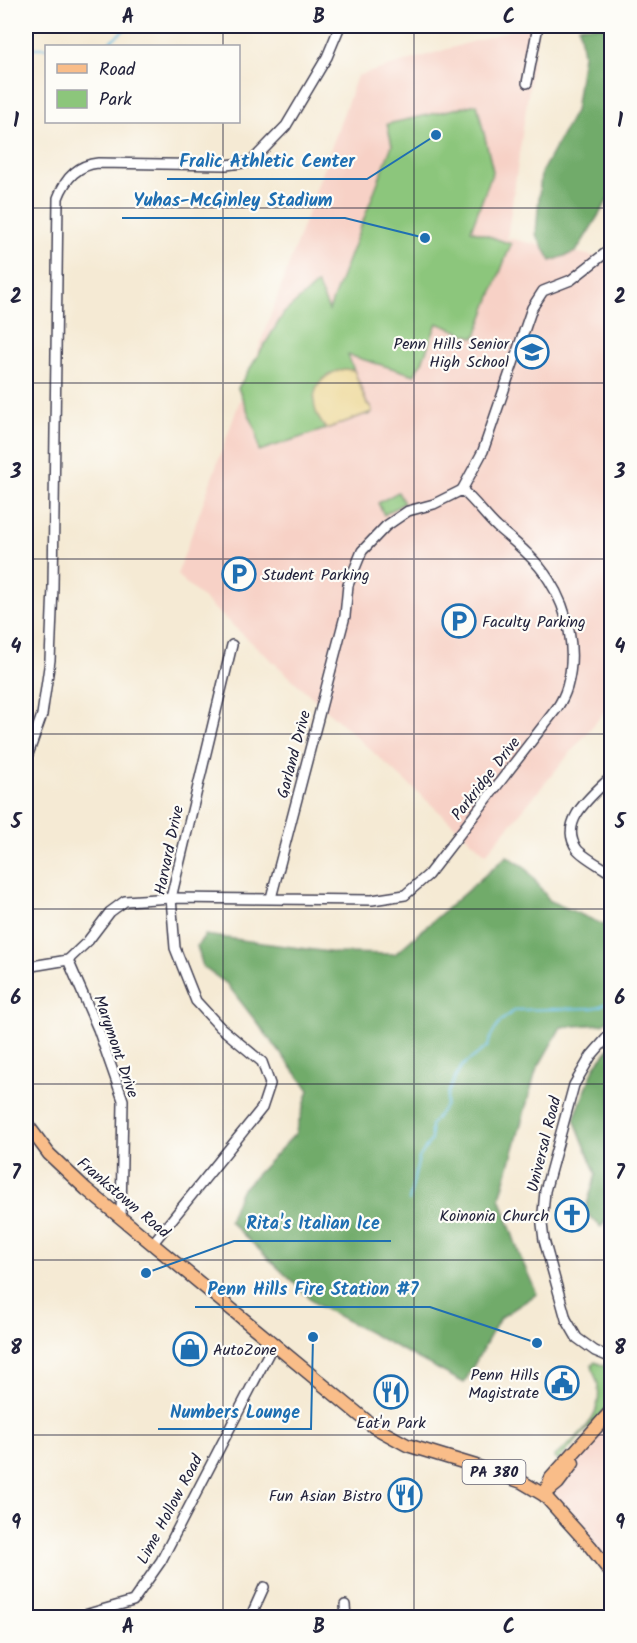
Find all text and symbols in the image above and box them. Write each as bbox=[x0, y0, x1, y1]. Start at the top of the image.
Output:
text: A bbox=[122, 2, 134, 34]
text: B bbox=[313, 2, 325, 34]
text: C bbox=[503, 2, 515, 34]
legend bbox=[45, 45, 240, 123]
text: Road bbox=[99, 56, 136, 85]
text: Park bbox=[99, 86, 132, 115]
text: 1 bbox=[13, 106, 19, 138]
text: 1 bbox=[617, 106, 623, 138]
callout: Fralic Athletic Center bbox=[167, 143, 367, 179]
text: Fralic Athletic Center bbox=[179, 148, 356, 177]
callout: Yuhas-McGinley Stadium bbox=[122, 182, 345, 218]
text: Yuhas-McGinley Stadium bbox=[134, 187, 333, 216]
text: 2 bbox=[10, 282, 22, 314]
text: 2 bbox=[614, 282, 626, 314]
place label: Penn Hills Senior High School bbox=[393, 332, 511, 375]
school or university icon: Penn Hills Senior High School bbox=[514, 334, 550, 370]
text: 3 bbox=[10, 457, 22, 489]
text: 3 bbox=[614, 457, 626, 489]
parking icon: Student Parking bbox=[221, 556, 257, 592]
place label: Student Parking bbox=[262, 563, 370, 588]
parking icon: Faculty Parking bbox=[441, 603, 477, 639]
place label: Faculty Parking bbox=[482, 610, 586, 635]
text: 4 bbox=[11, 632, 22, 664]
text: 4 bbox=[615, 632, 626, 664]
street label: Garland Drive bbox=[271, 708, 318, 801]
street label: Parkridge Drive bbox=[445, 732, 527, 826]
street label: Harvard Drive bbox=[148, 803, 191, 897]
text: 5 bbox=[10, 807, 23, 839]
text: 5 bbox=[614, 807, 627, 839]
text: 6 bbox=[11, 983, 22, 1015]
text: 6 bbox=[615, 983, 626, 1015]
street label: Marymont Drive bbox=[86, 992, 145, 1101]
street label: Universal Road bbox=[520, 1093, 569, 1195]
street label: Frankstown Road bbox=[71, 1152, 176, 1245]
text: 7 bbox=[11, 1158, 21, 1190]
text: 7 bbox=[615, 1158, 625, 1190]
church icon: Koinonia Church bbox=[554, 1197, 590, 1233]
place label: Koinonia Church bbox=[440, 1204, 549, 1229]
callout: Rita's Italian Ice bbox=[234, 1205, 391, 1241]
text: Rita's Italian Ice bbox=[246, 1210, 380, 1239]
callout: Penn Hills Fire Station #7 bbox=[195, 1271, 430, 1307]
text: Penn Hills Fire Station #7 bbox=[207, 1276, 419, 1305]
shop icon: AutoZone bbox=[172, 1331, 208, 1367]
text: 8 bbox=[10, 1333, 22, 1365]
text: 8 bbox=[614, 1333, 626, 1365]
place label: AutoZone bbox=[213, 1338, 277, 1363]
place label: Penn Hills Magistrate bbox=[468, 1363, 539, 1406]
public building icon: Penn Hills Magistrate bbox=[544, 1365, 580, 1401]
restaurant icon: Eat'n Park bbox=[373, 1374, 409, 1410]
callout: Numbers Lounge bbox=[158, 1393, 311, 1429]
text: Numbers Lounge bbox=[170, 1399, 300, 1428]
place label: Eat'n Park bbox=[356, 1411, 426, 1436]
street label: Lime Hollow Road bbox=[131, 1449, 210, 1569]
road number: PA 380 bbox=[462, 1460, 526, 1484]
restaurant icon: Fun Asian Bistro bbox=[387, 1477, 423, 1513]
place label: Fun Asian Bistro bbox=[269, 1484, 382, 1509]
text: 9 bbox=[11, 1508, 21, 1540]
text: 9 bbox=[615, 1508, 625, 1540]
text: A bbox=[122, 1612, 134, 1643]
text: B bbox=[313, 1612, 325, 1643]
text: C bbox=[503, 1612, 515, 1643]

